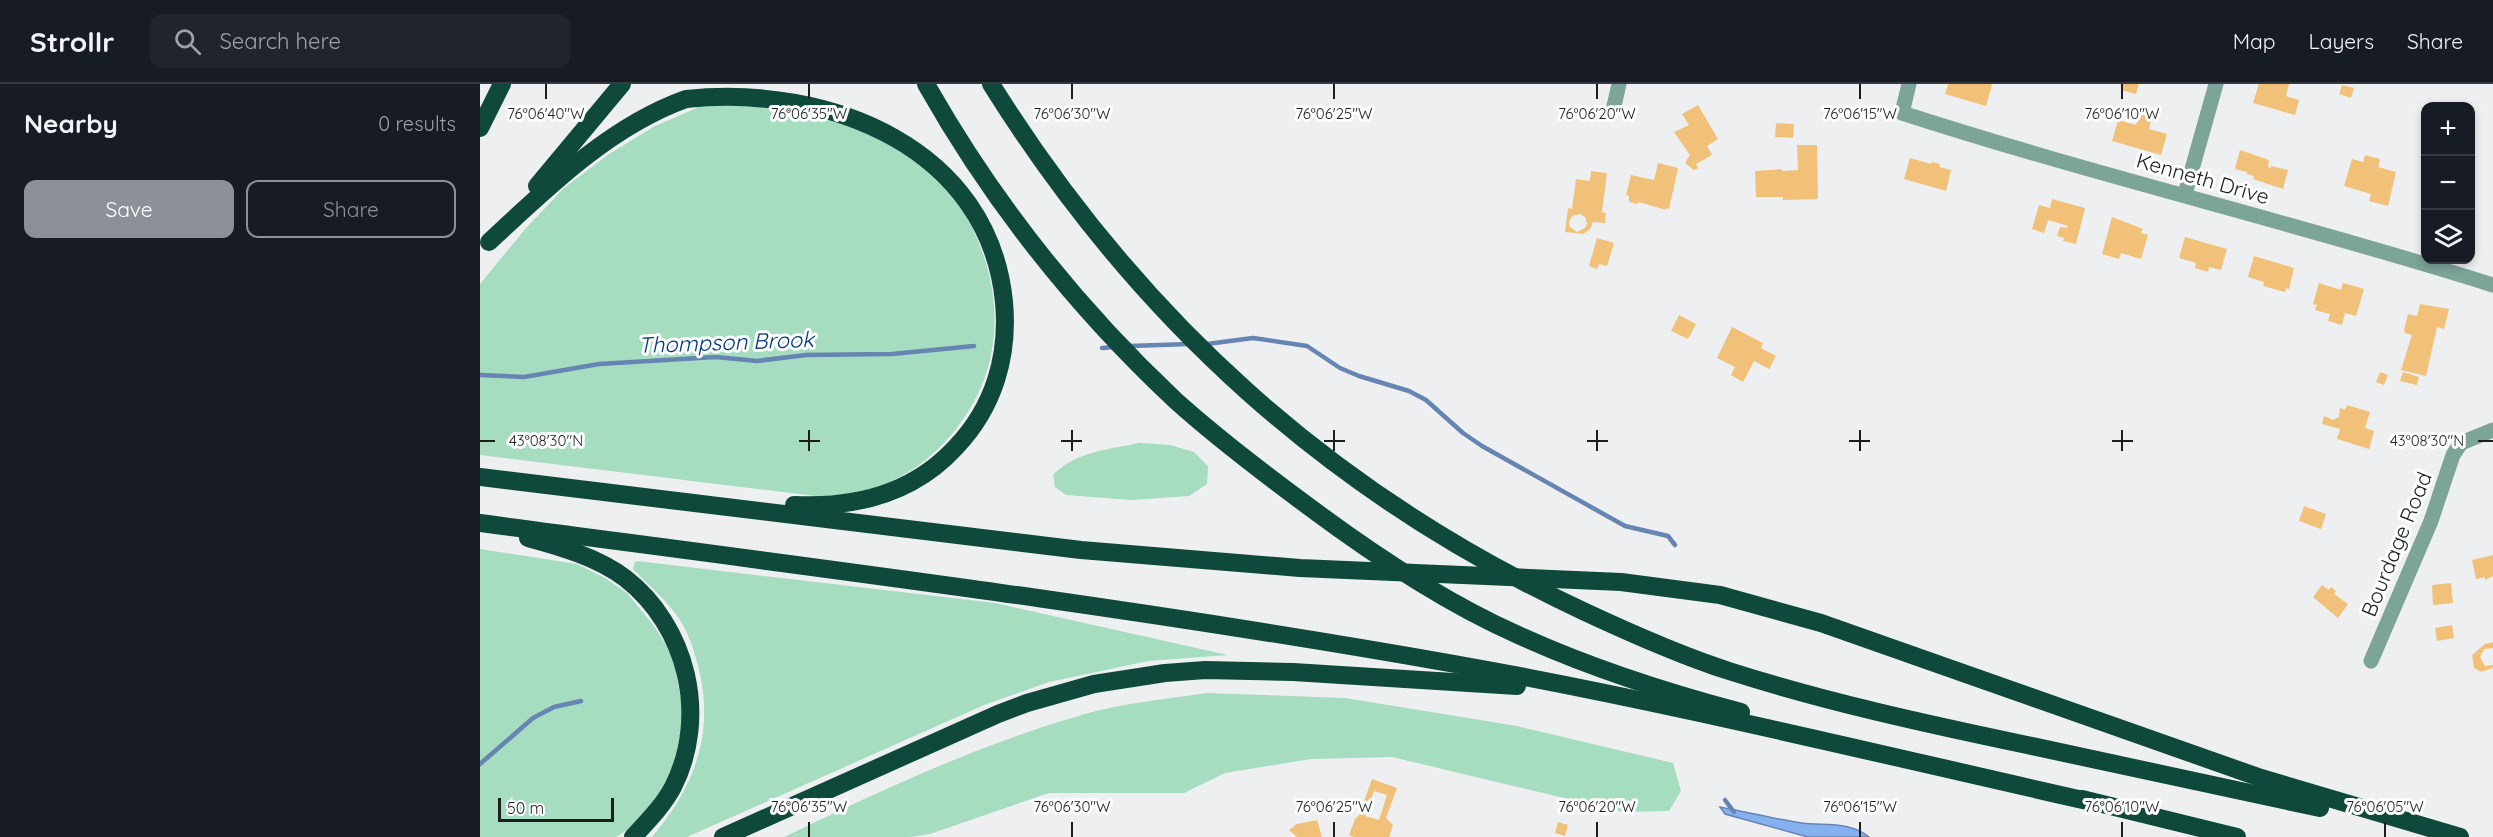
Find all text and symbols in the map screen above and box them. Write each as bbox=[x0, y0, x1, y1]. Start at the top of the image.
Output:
search box bbox=[150, 14, 570, 68]
text: Strollr bbox=[30, 24, 114, 59]
icon: search bbox=[171, 25, 204, 58]
text: Search here bbox=[219, 27, 341, 55]
text: Map bbox=[2233, 28, 2276, 54]
text: Layers bbox=[2309, 28, 2374, 54]
text: Share bbox=[2407, 28, 2463, 54]
map controls bbox=[2421, 102, 2475, 264]
button: + bbox=[2421, 102, 2475, 156]
text: 76°06'40"W bbox=[507, 104, 585, 123]
text: 76°06'35"W bbox=[771, 104, 848, 123]
text: 76°06'30"W bbox=[1033, 104, 1111, 123]
text: 76°06'25"W bbox=[1296, 104, 1373, 123]
text: 76°06'20"W bbox=[1558, 104, 1636, 123]
text: 76°06'15"W bbox=[1823, 104, 1898, 123]
text: 76°06'10"W bbox=[2085, 104, 2160, 123]
text: Nearby bbox=[24, 107, 118, 140]
text: 0 results bbox=[378, 111, 456, 136]
street label: Kenneth Drive bbox=[2134, 147, 2272, 209]
button: − bbox=[2421, 156, 2475, 210]
button: Save bbox=[24, 180, 234, 238]
button: Share bbox=[246, 180, 456, 238]
button: layers bbox=[2421, 210, 2475, 264]
water label: Thompson Brook bbox=[638, 325, 816, 359]
text: 43°08'30"N bbox=[509, 431, 583, 450]
text: 43°08'30"N bbox=[2390, 431, 2464, 450]
street label: Bourdage Road bbox=[2355, 468, 2437, 620]
scale bar bbox=[498, 795, 614, 822]
text: 76°06'35"W bbox=[771, 797, 848, 816]
text: 76°06'30"W bbox=[1033, 797, 1111, 816]
text: 76°06'25"W bbox=[1296, 797, 1373, 816]
text: 76°06'20"W bbox=[1558, 797, 1636, 816]
text: 76°06'15"W bbox=[1823, 797, 1898, 816]
text: 76°06'10"W bbox=[2085, 797, 2160, 816]
text: 76°06'05"W bbox=[2346, 797, 2424, 816]
text: 50 m bbox=[507, 798, 544, 818]

